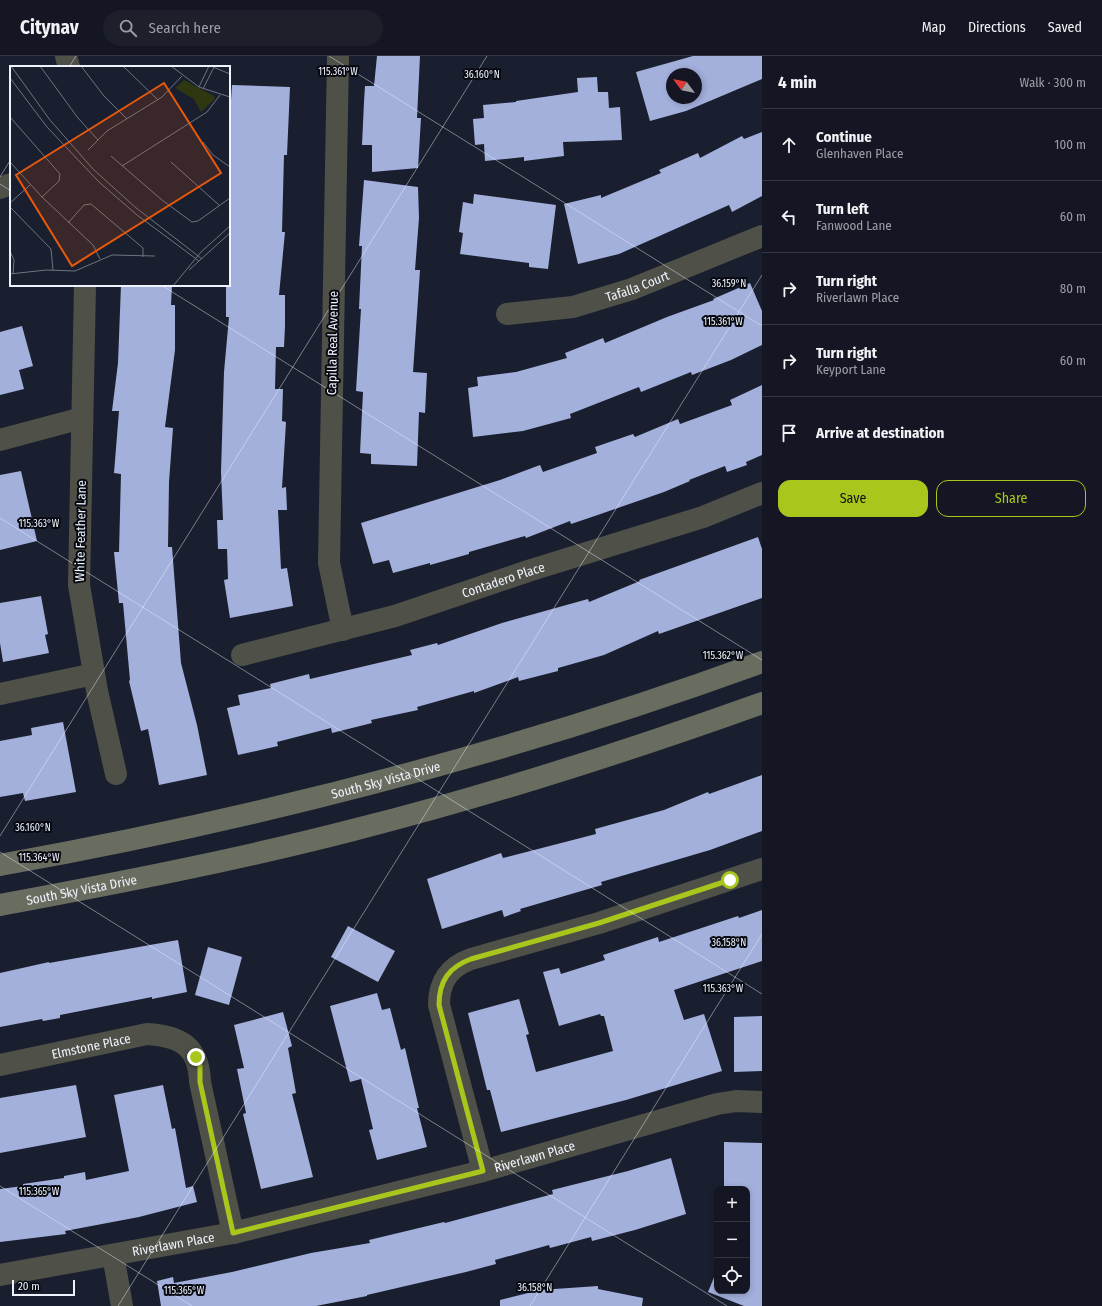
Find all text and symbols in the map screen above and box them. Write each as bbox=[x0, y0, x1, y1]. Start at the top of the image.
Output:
search box bbox=[103, 10, 383, 46]
text: Citynav bbox=[20, 16, 79, 39]
icon: search bbox=[117, 17, 139, 39]
text: Search here bbox=[149, 19, 221, 37]
text: Map bbox=[922, 19, 946, 36]
text: Directions bbox=[968, 19, 1026, 36]
text: Saved bbox=[1048, 19, 1082, 36]
inset map bbox=[10, 66, 230, 286]
text: 115.361°W bbox=[318, 66, 358, 78]
north arrow bbox=[666, 68, 702, 104]
text: 36.160°N bbox=[464, 69, 500, 81]
text: 4 min bbox=[778, 72, 817, 93]
text: Walk · 300 m bbox=[1020, 75, 1086, 90]
text: Continue bbox=[816, 128, 872, 146]
icon: ahead bbox=[778, 134, 800, 156]
text: 100 m bbox=[1054, 137, 1086, 152]
text: Glenhaven Place bbox=[816, 146, 903, 161]
text: Turn left bbox=[816, 200, 869, 218]
icon: left bbox=[778, 206, 800, 228]
text: 60 m bbox=[1060, 209, 1086, 224]
text: Fanwood Lane bbox=[816, 218, 892, 233]
street label: Tafalla Court bbox=[604, 267, 672, 305]
text: Turn right bbox=[816, 272, 877, 290]
text: 36.159°N bbox=[712, 278, 746, 290]
icon: right bbox=[778, 278, 800, 300]
text: 80 m bbox=[1060, 281, 1086, 296]
text: Riverlawn Place bbox=[816, 290, 899, 305]
street label: Capilla Real Avenue bbox=[324, 291, 341, 395]
text: 115.361°W bbox=[703, 316, 743, 328]
text: Turn right bbox=[816, 344, 877, 362]
icon: right bbox=[778, 350, 800, 372]
text: 60 m bbox=[1060, 353, 1086, 368]
text: Keyport Lane bbox=[816, 362, 886, 377]
icon: arrive bbox=[778, 422, 800, 444]
text: Arrive at destination bbox=[816, 424, 944, 442]
street label: White Feather Lane bbox=[72, 480, 89, 582]
button: Save bbox=[778, 480, 928, 517]
button: Share bbox=[936, 480, 1086, 517]
text: 115.363°W bbox=[19, 518, 60, 530]
street label: Contadero Place bbox=[460, 559, 546, 601]
text: 115.362°W bbox=[703, 650, 744, 662]
street label: South Sky Vista Drive bbox=[330, 759, 442, 802]
text: 36.160°N bbox=[15, 822, 51, 834]
text: 115.364°W bbox=[19, 852, 60, 864]
route start bbox=[721, 871, 739, 889]
street label: South Sky Vista Drive bbox=[25, 872, 138, 908]
text: 36.158°N bbox=[712, 937, 746, 949]
text: 115.363°W bbox=[703, 983, 744, 995]
street label: Elmstone Place bbox=[50, 1031, 132, 1062]
route end bbox=[187, 1048, 205, 1066]
street label: Riverlawn Place bbox=[493, 1138, 577, 1175]
text: 115.365°W bbox=[19, 1186, 60, 1198]
map controls bbox=[714, 1186, 750, 1294]
button: + bbox=[714, 1186, 750, 1222]
button: − bbox=[714, 1222, 750, 1258]
street label: Riverlawn Place bbox=[131, 1229, 216, 1259]
button: locate bbox=[714, 1258, 750, 1294]
scale bar bbox=[12, 1278, 75, 1297]
text: 20 m bbox=[18, 1280, 40, 1293]
text: 36.158°N bbox=[518, 1282, 552, 1294]
text: 115.365°W bbox=[164, 1285, 205, 1297]

